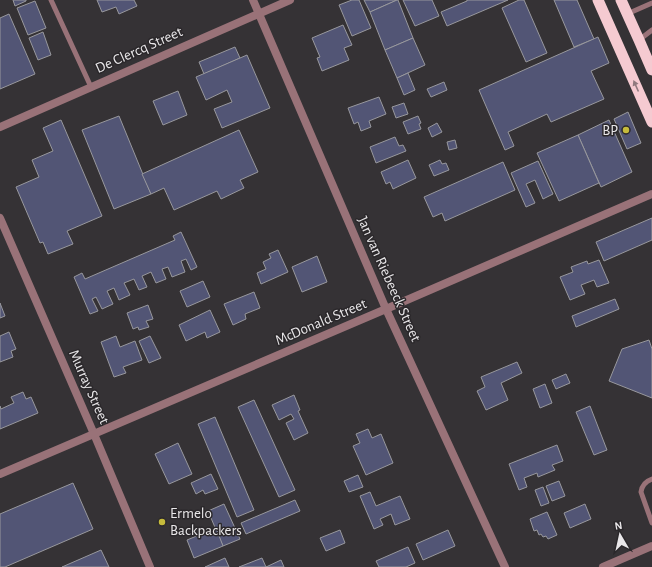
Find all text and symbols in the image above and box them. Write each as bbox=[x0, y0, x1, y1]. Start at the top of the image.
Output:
street label: De Clercq Street bbox=[93, 24, 185, 76]
one-way arrow bbox=[633, 79, 639, 91]
place label: BP bbox=[602, 123, 618, 138]
marker: BP bbox=[621, 125, 631, 135]
street label: Jan van Riebeeck Street bbox=[355, 214, 423, 344]
street label: McDonald Street bbox=[273, 296, 369, 348]
street label: Murray Street bbox=[66, 348, 112, 427]
place label: Ermelo Backpackers bbox=[170, 506, 242, 538]
north arrow bbox=[600, 515, 640, 555]
marker: Ermelo Backpackers bbox=[157, 517, 167, 527]
text: N bbox=[614, 520, 623, 532]

